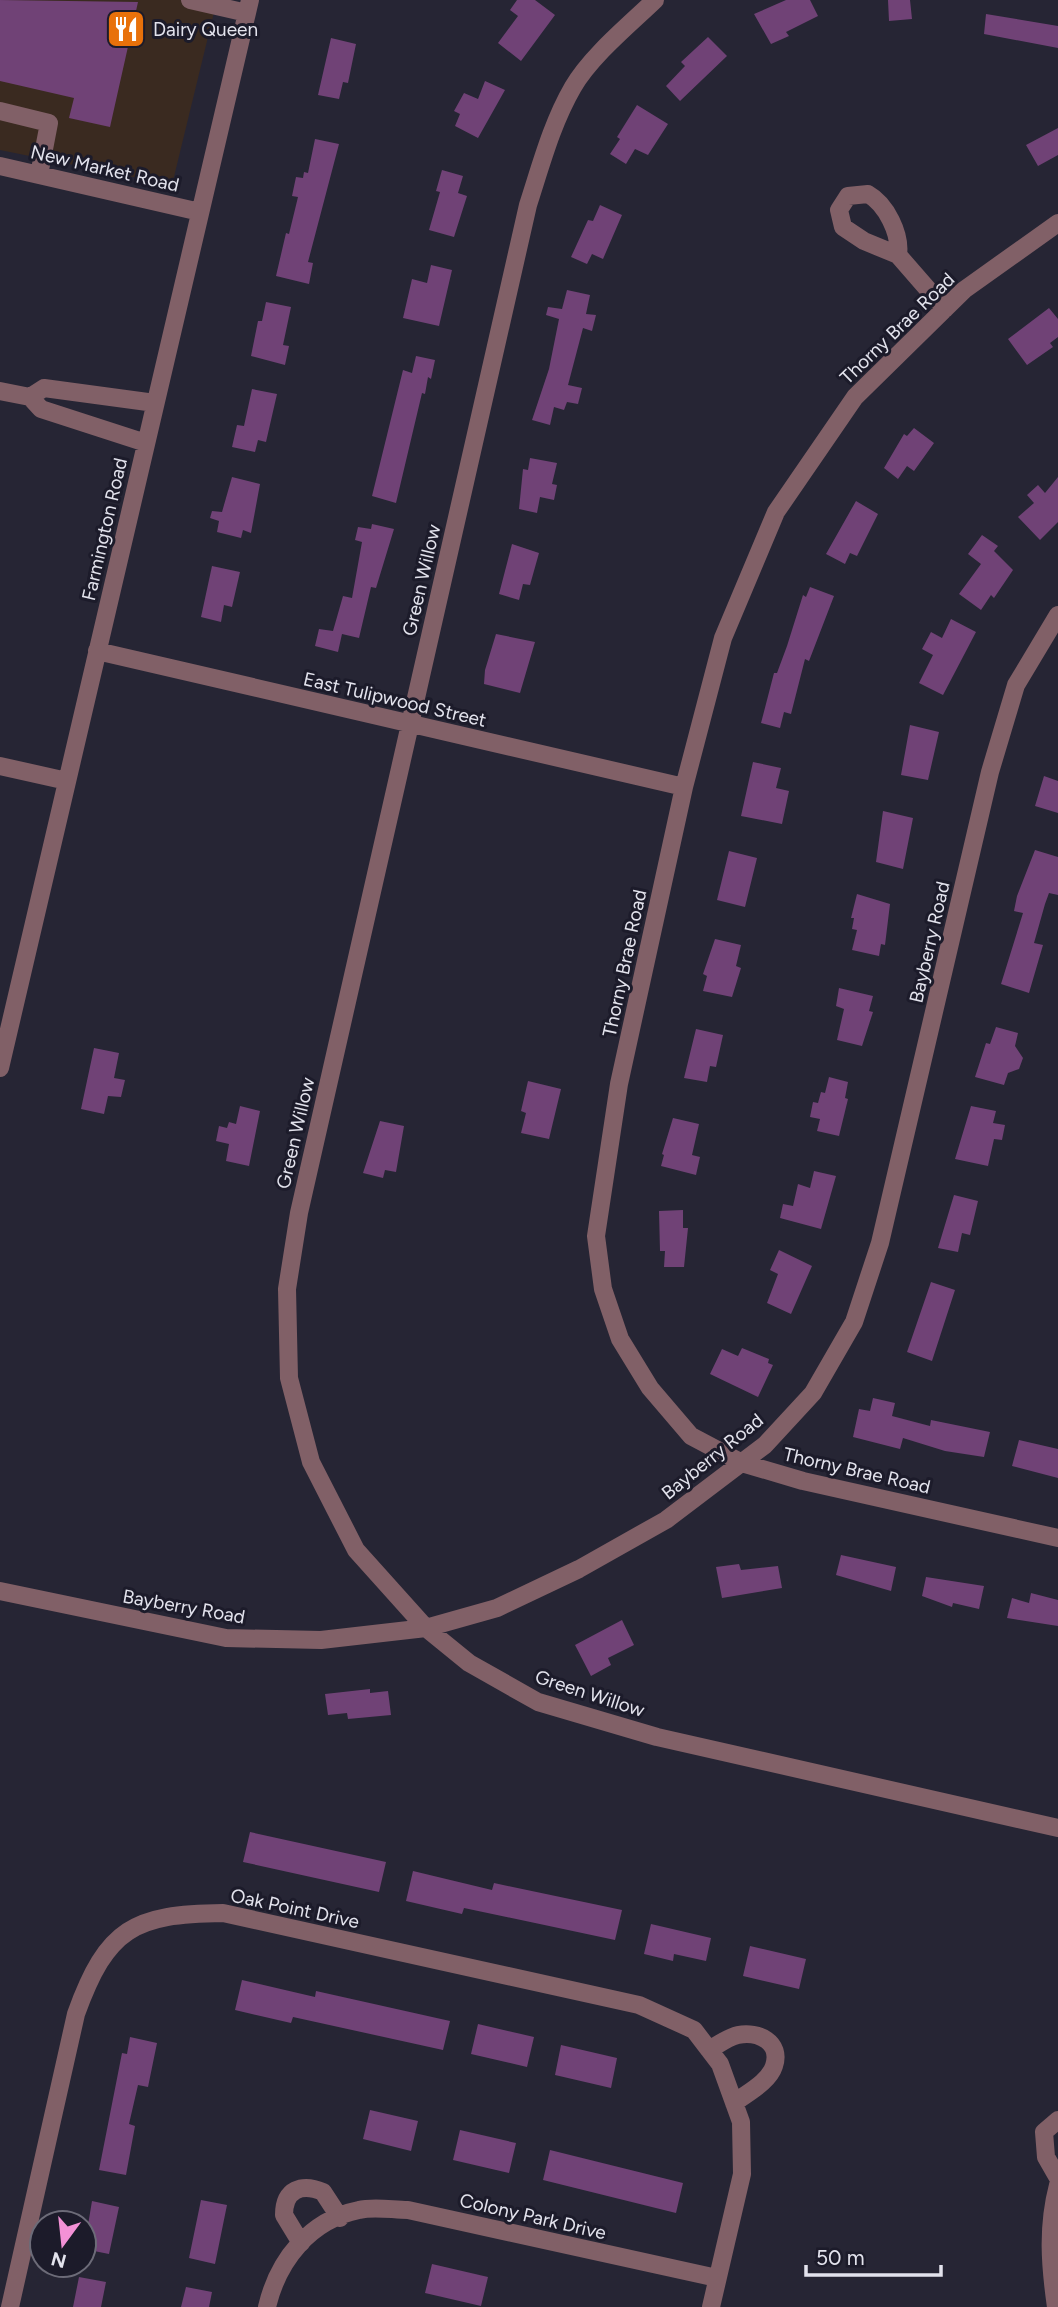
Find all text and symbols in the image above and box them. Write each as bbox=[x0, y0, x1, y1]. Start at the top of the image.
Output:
restaurant icon: Dairy Queen bbox=[105, 8, 147, 50]
place label: Dairy Queen bbox=[153, 18, 258, 41]
street label: New Market Road bbox=[28, 140, 181, 197]
street label: Thorny Brae Road bbox=[835, 268, 959, 389]
street label: Farmington Road bbox=[77, 455, 132, 603]
street label: Green Willow bbox=[398, 522, 445, 638]
street label: East Tulipwood Street bbox=[301, 667, 489, 732]
street label: Bayberry Road bbox=[904, 879, 955, 1005]
street label: Thorny Brae Road bbox=[598, 887, 651, 1039]
street label: Green Willow bbox=[272, 1075, 319, 1191]
street label: Bayberry Road bbox=[657, 1408, 768, 1504]
street label: Thorny Brae Road bbox=[781, 1442, 933, 1499]
street label: Bayberry Road bbox=[121, 1584, 247, 1629]
street label: Green Willow bbox=[532, 1665, 648, 1722]
street label: Oak Point Drive bbox=[228, 1884, 361, 1933]
street label: Colony Park Drive bbox=[457, 2188, 608, 2245]
north arrow bbox=[28, 2209, 98, 2279]
scale bar bbox=[806, 2234, 941, 2278]
text: 50 m bbox=[816, 2245, 865, 2270]
text: N bbox=[49, 2247, 69, 2273]

